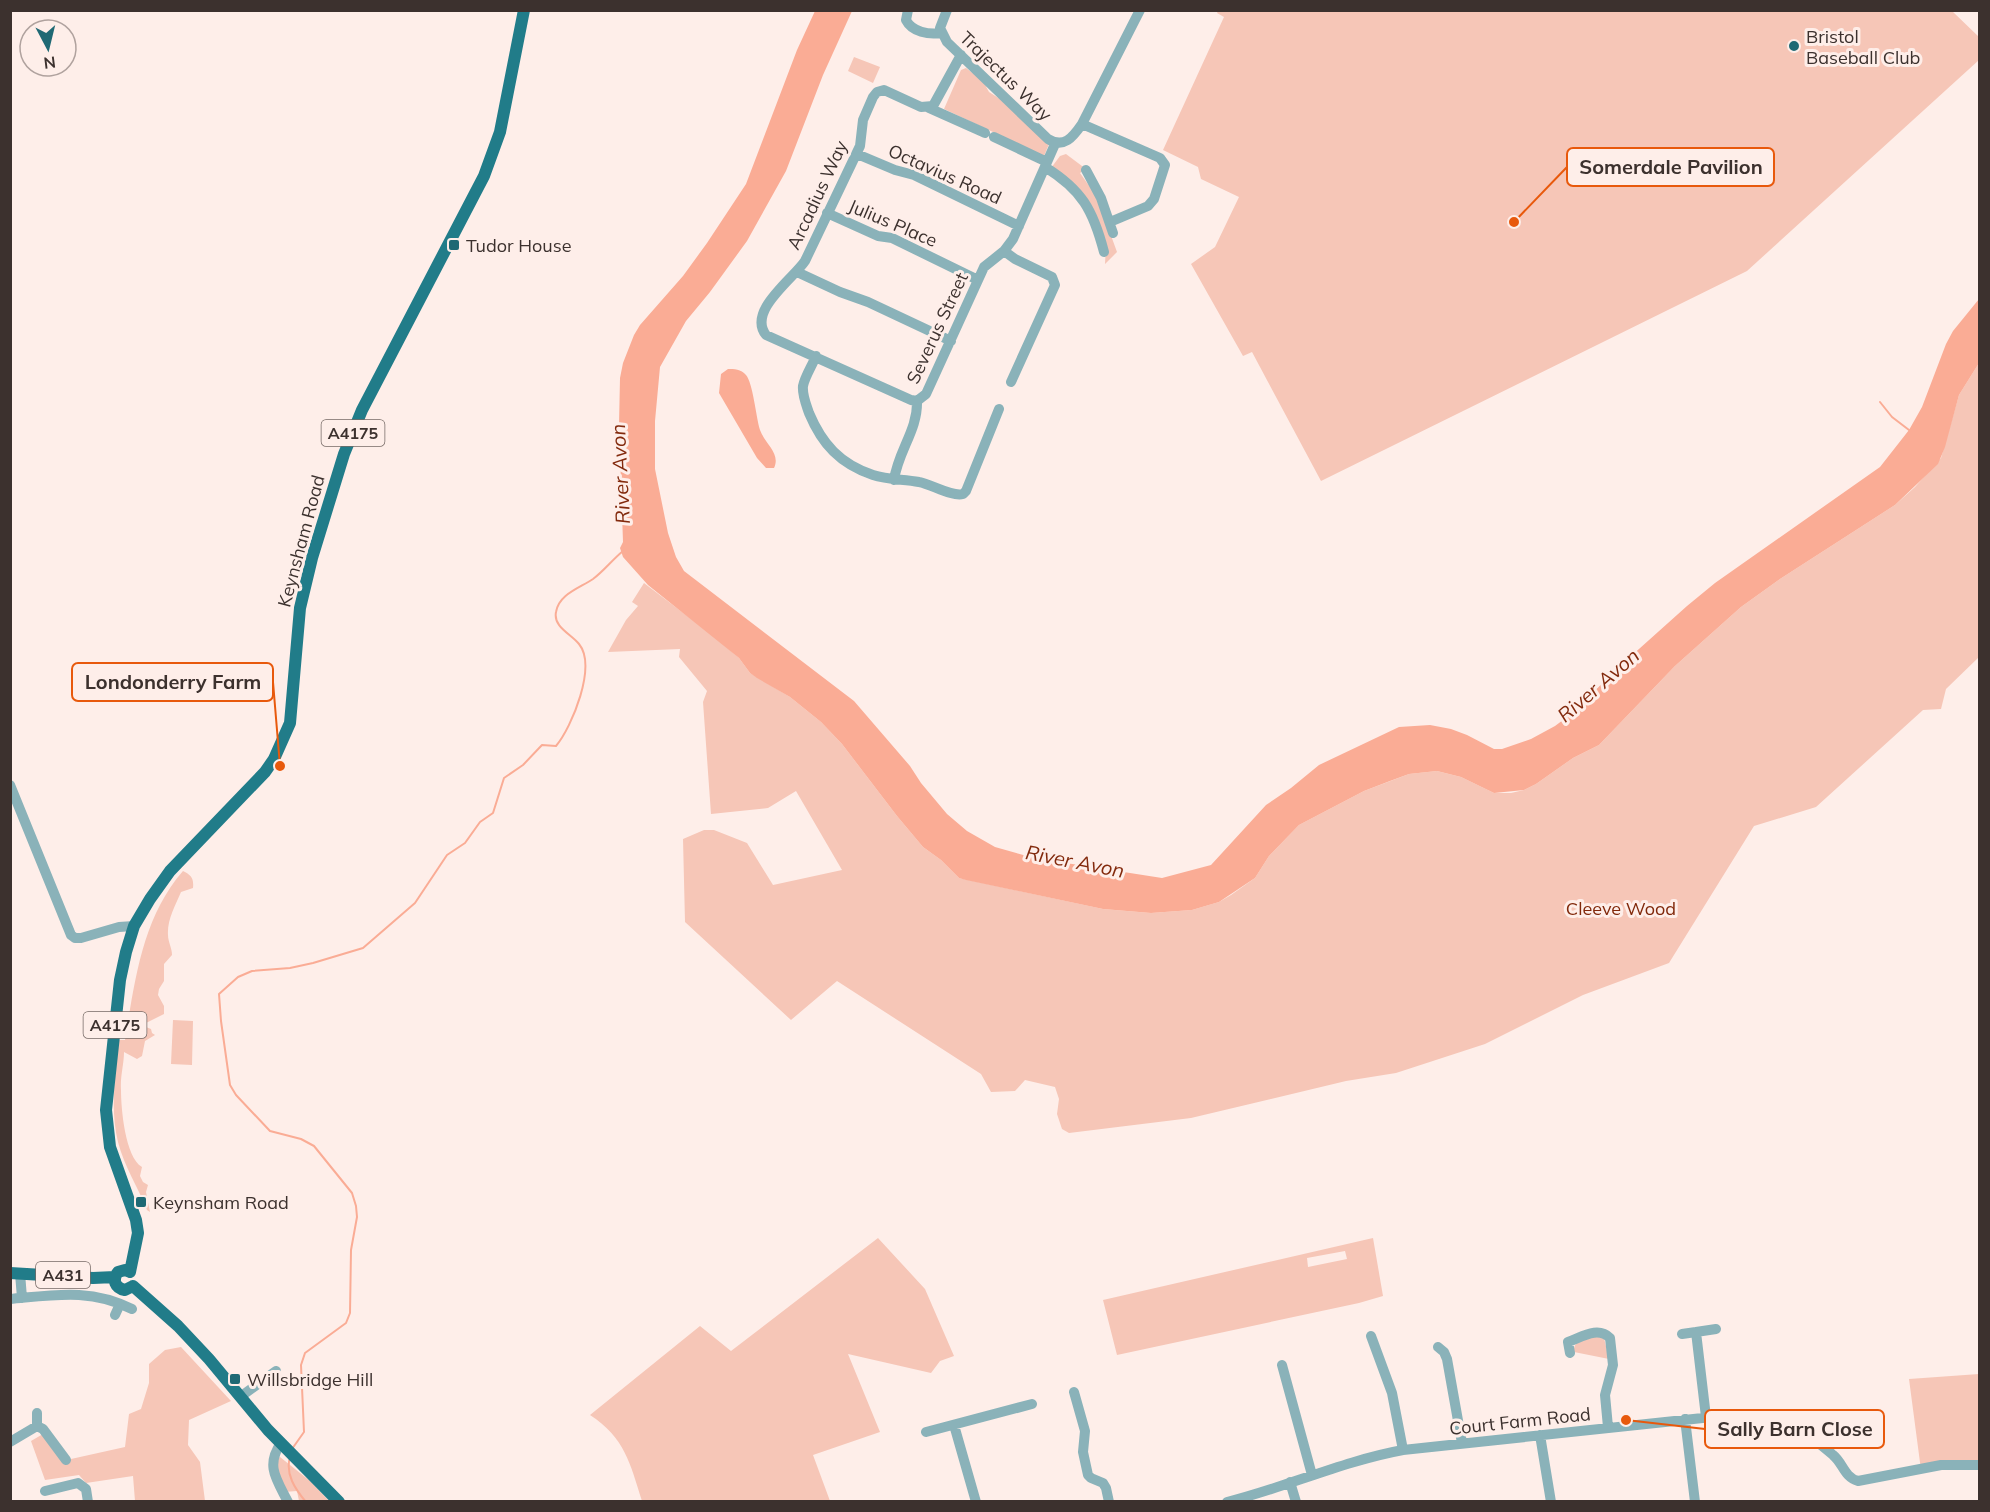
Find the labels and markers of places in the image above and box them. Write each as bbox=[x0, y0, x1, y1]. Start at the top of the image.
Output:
place label: Bristol Baseball Club bbox=[1806, 25, 1920, 69]
marker: Bristol Baseball Club bbox=[1787, 39, 1801, 53]
callout: Somerdale Pavilion bbox=[1567, 148, 1774, 186]
place label: Tudor House bbox=[466, 234, 571, 257]
marker: Tudor House bbox=[447, 238, 461, 252]
callout: Londonderry Farm bbox=[72, 663, 273, 701]
place label: Keynsham Road bbox=[153, 1191, 289, 1214]
marker: Keynsham Road bbox=[134, 1195, 148, 1209]
place label: Willsbridge Hill bbox=[247, 1368, 373, 1391]
marker: Willsbridge Hill bbox=[228, 1372, 242, 1386]
callout: Sally Barn Close bbox=[1705, 1410, 1884, 1448]

